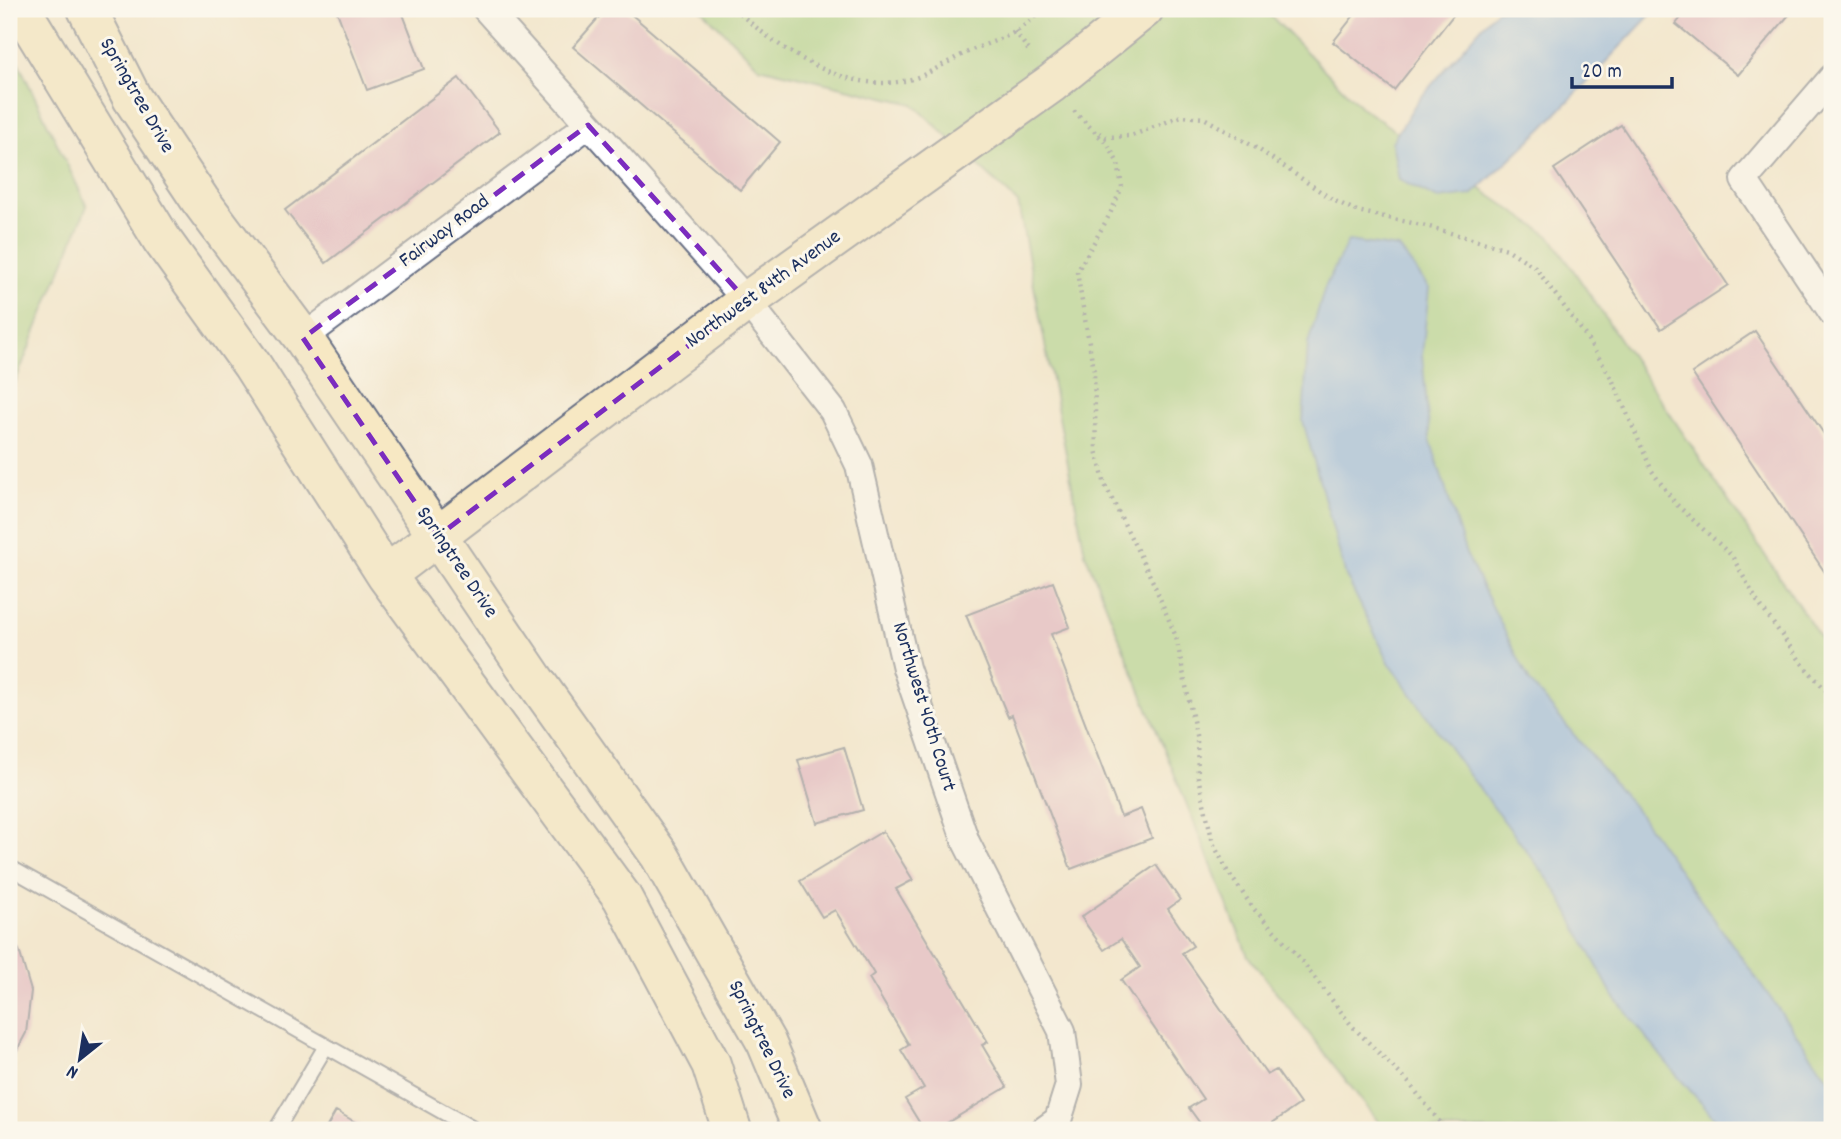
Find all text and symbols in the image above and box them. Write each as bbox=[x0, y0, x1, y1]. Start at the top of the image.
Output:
street label: Springtree Drive bbox=[91, 33, 181, 159]
scale bar bbox=[1572, 46, 1671, 90]
text: 20 m bbox=[1582, 58, 1622, 88]
street label: Fairway Road bbox=[393, 188, 497, 276]
street label: Northwest 84th Avenue bbox=[680, 223, 848, 357]
street label: Springtree Drive bbox=[408, 501, 504, 625]
street label: Northwest 40th Court bbox=[883, 619, 963, 796]
street label: Springtree Drive bbox=[719, 976, 803, 1104]
north arrow bbox=[46, 1024, 116, 1094]
text: N bbox=[62, 1057, 84, 1085]

